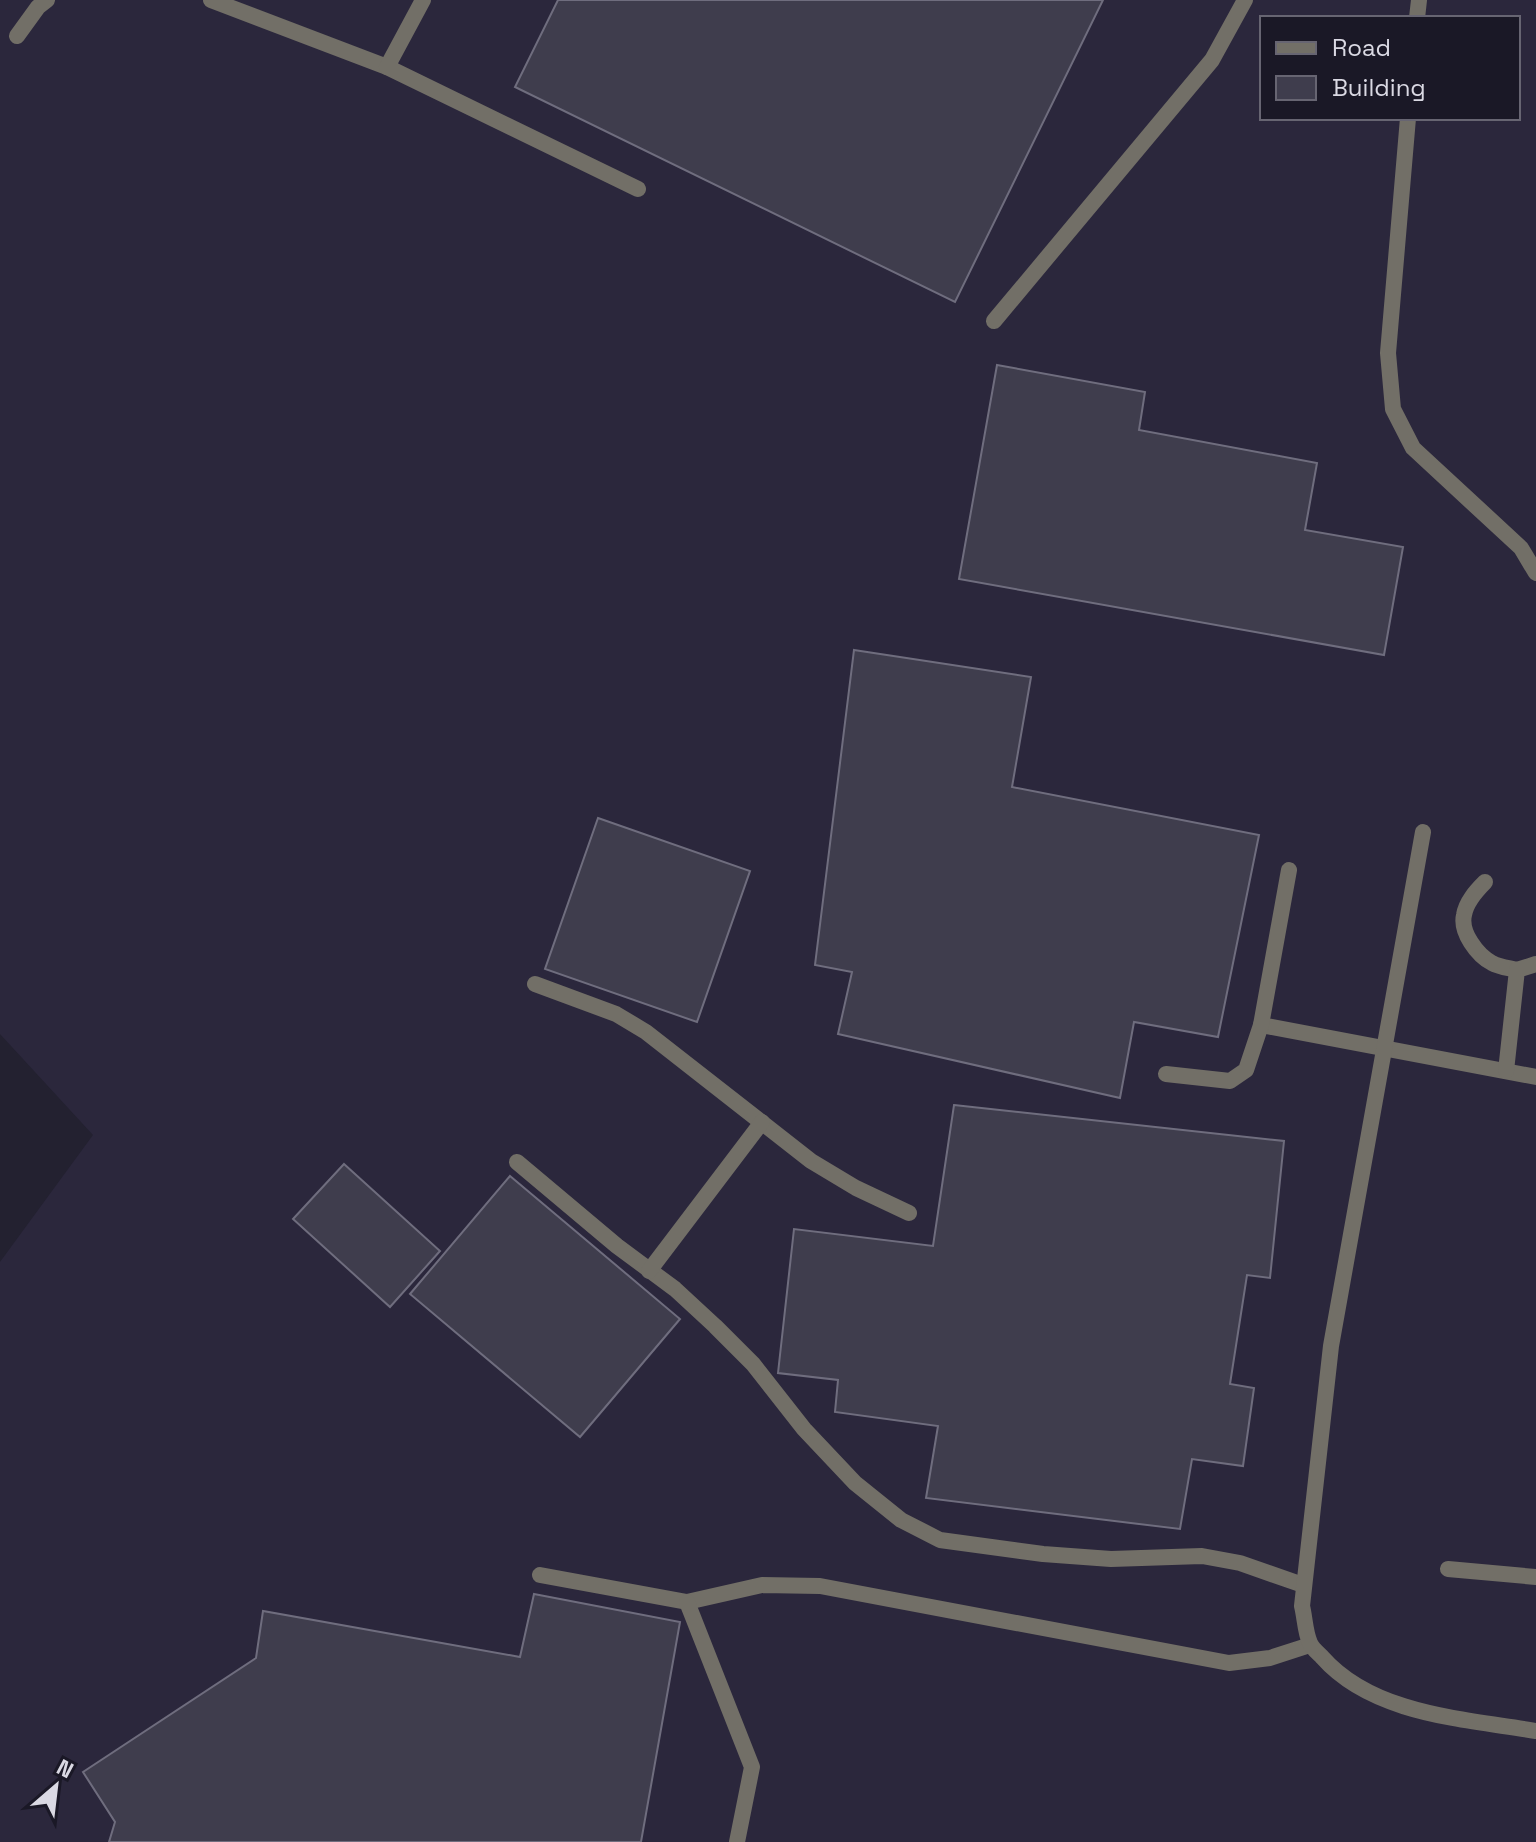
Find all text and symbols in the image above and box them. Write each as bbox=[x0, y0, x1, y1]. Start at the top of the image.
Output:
legend bbox=[1260, 16, 1520, 120]
text: Road bbox=[1332, 32, 1391, 63]
text: Building bbox=[1332, 72, 1426, 103]
north arrow bbox=[16, 1746, 96, 1826]
text: N bbox=[52, 1753, 78, 1784]

